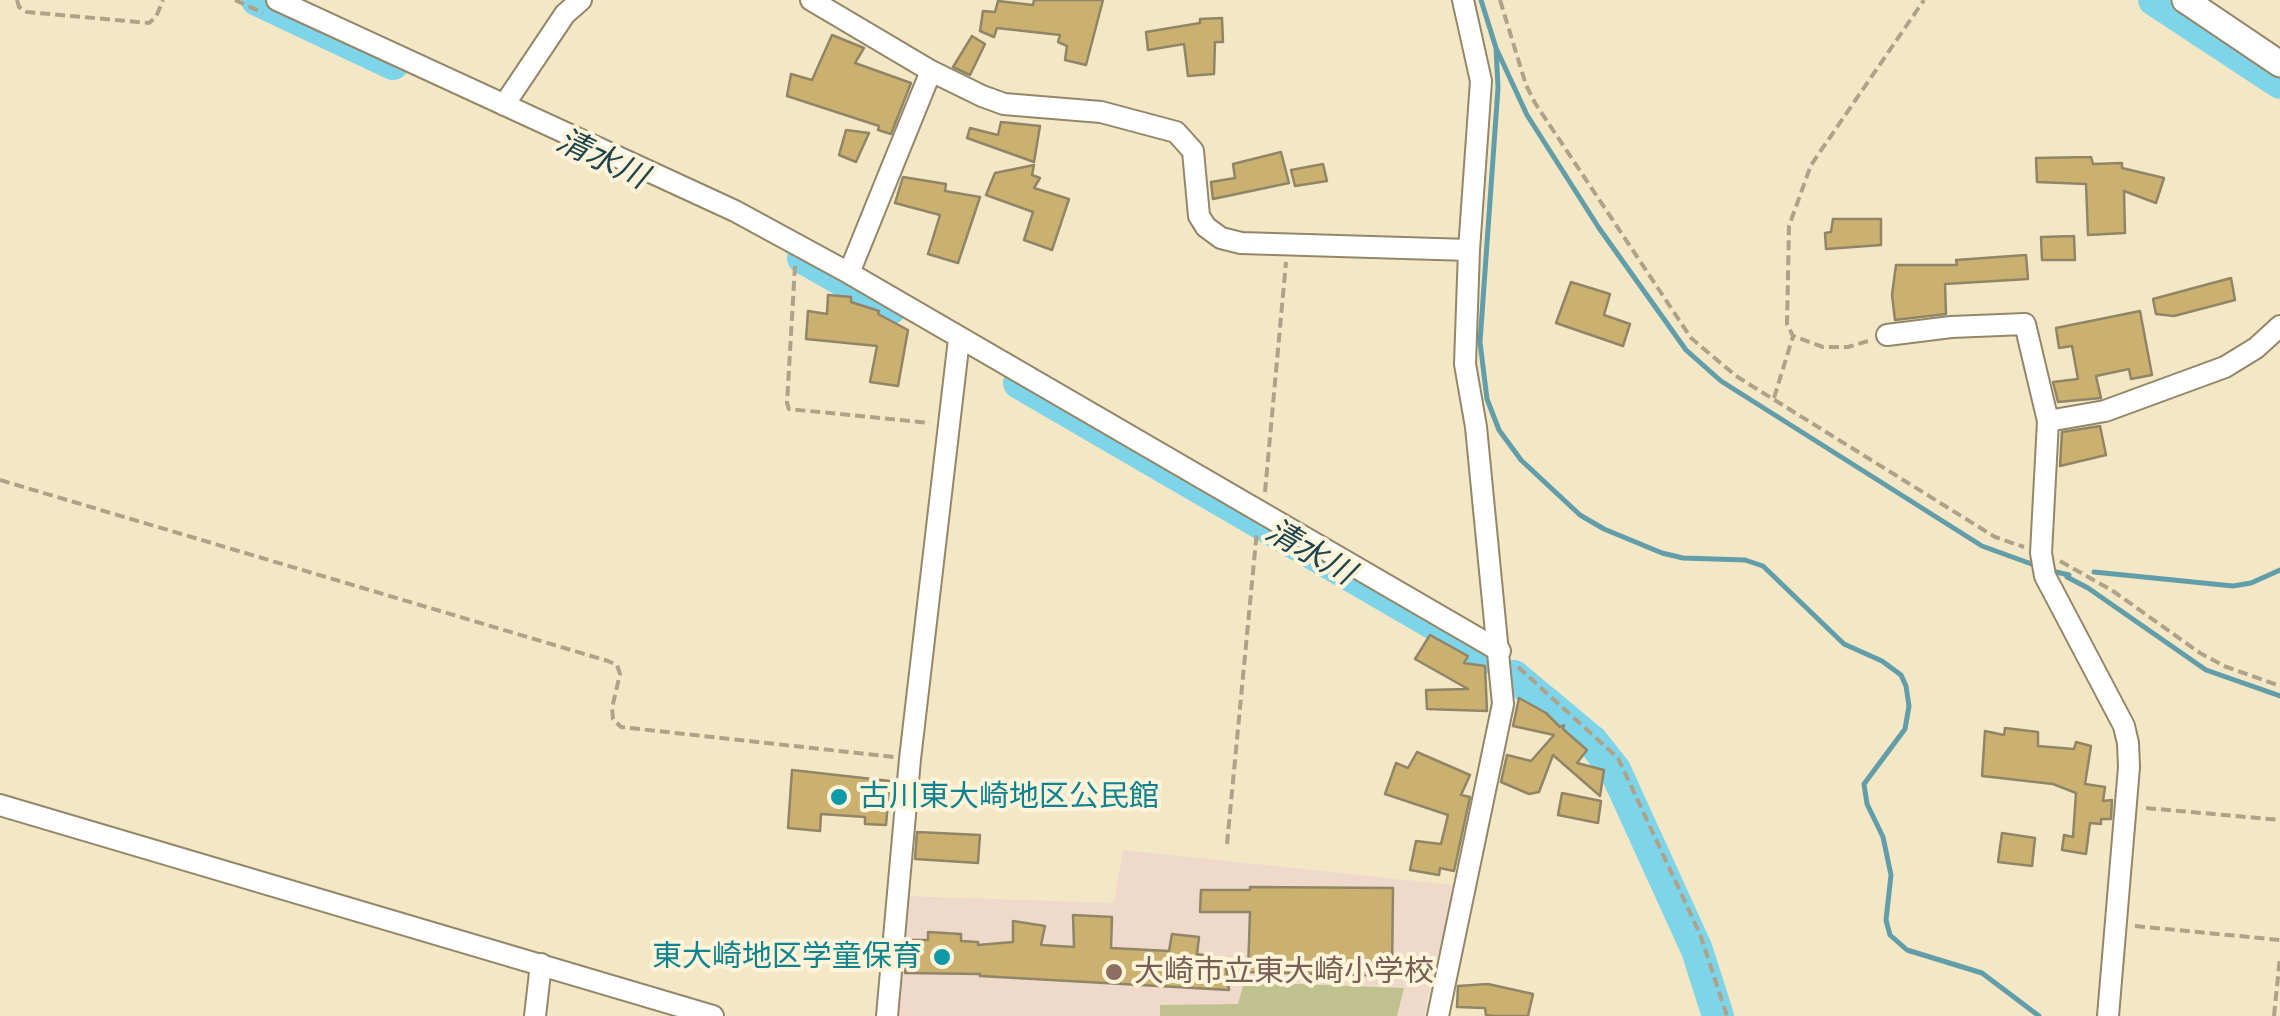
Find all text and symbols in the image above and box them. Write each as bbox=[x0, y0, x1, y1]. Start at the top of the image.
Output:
water label: 清水川 bbox=[550, 121, 654, 197]
water label: 清水川 bbox=[1259, 511, 1361, 593]
place label: 古川東大崎地区公民館 bbox=[859, 779, 1159, 815]
marker: 古川東大崎地区公民館 bbox=[828, 786, 850, 808]
place label: 東大崎地区学童保育 bbox=[652, 939, 922, 975]
marker: 東大崎地区学童保育 bbox=[931, 946, 953, 968]
place label: 大崎市立東大崎小学校 bbox=[1134, 954, 1434, 990]
marker: 大崎市立東大崎小学校 bbox=[1103, 961, 1125, 983]

